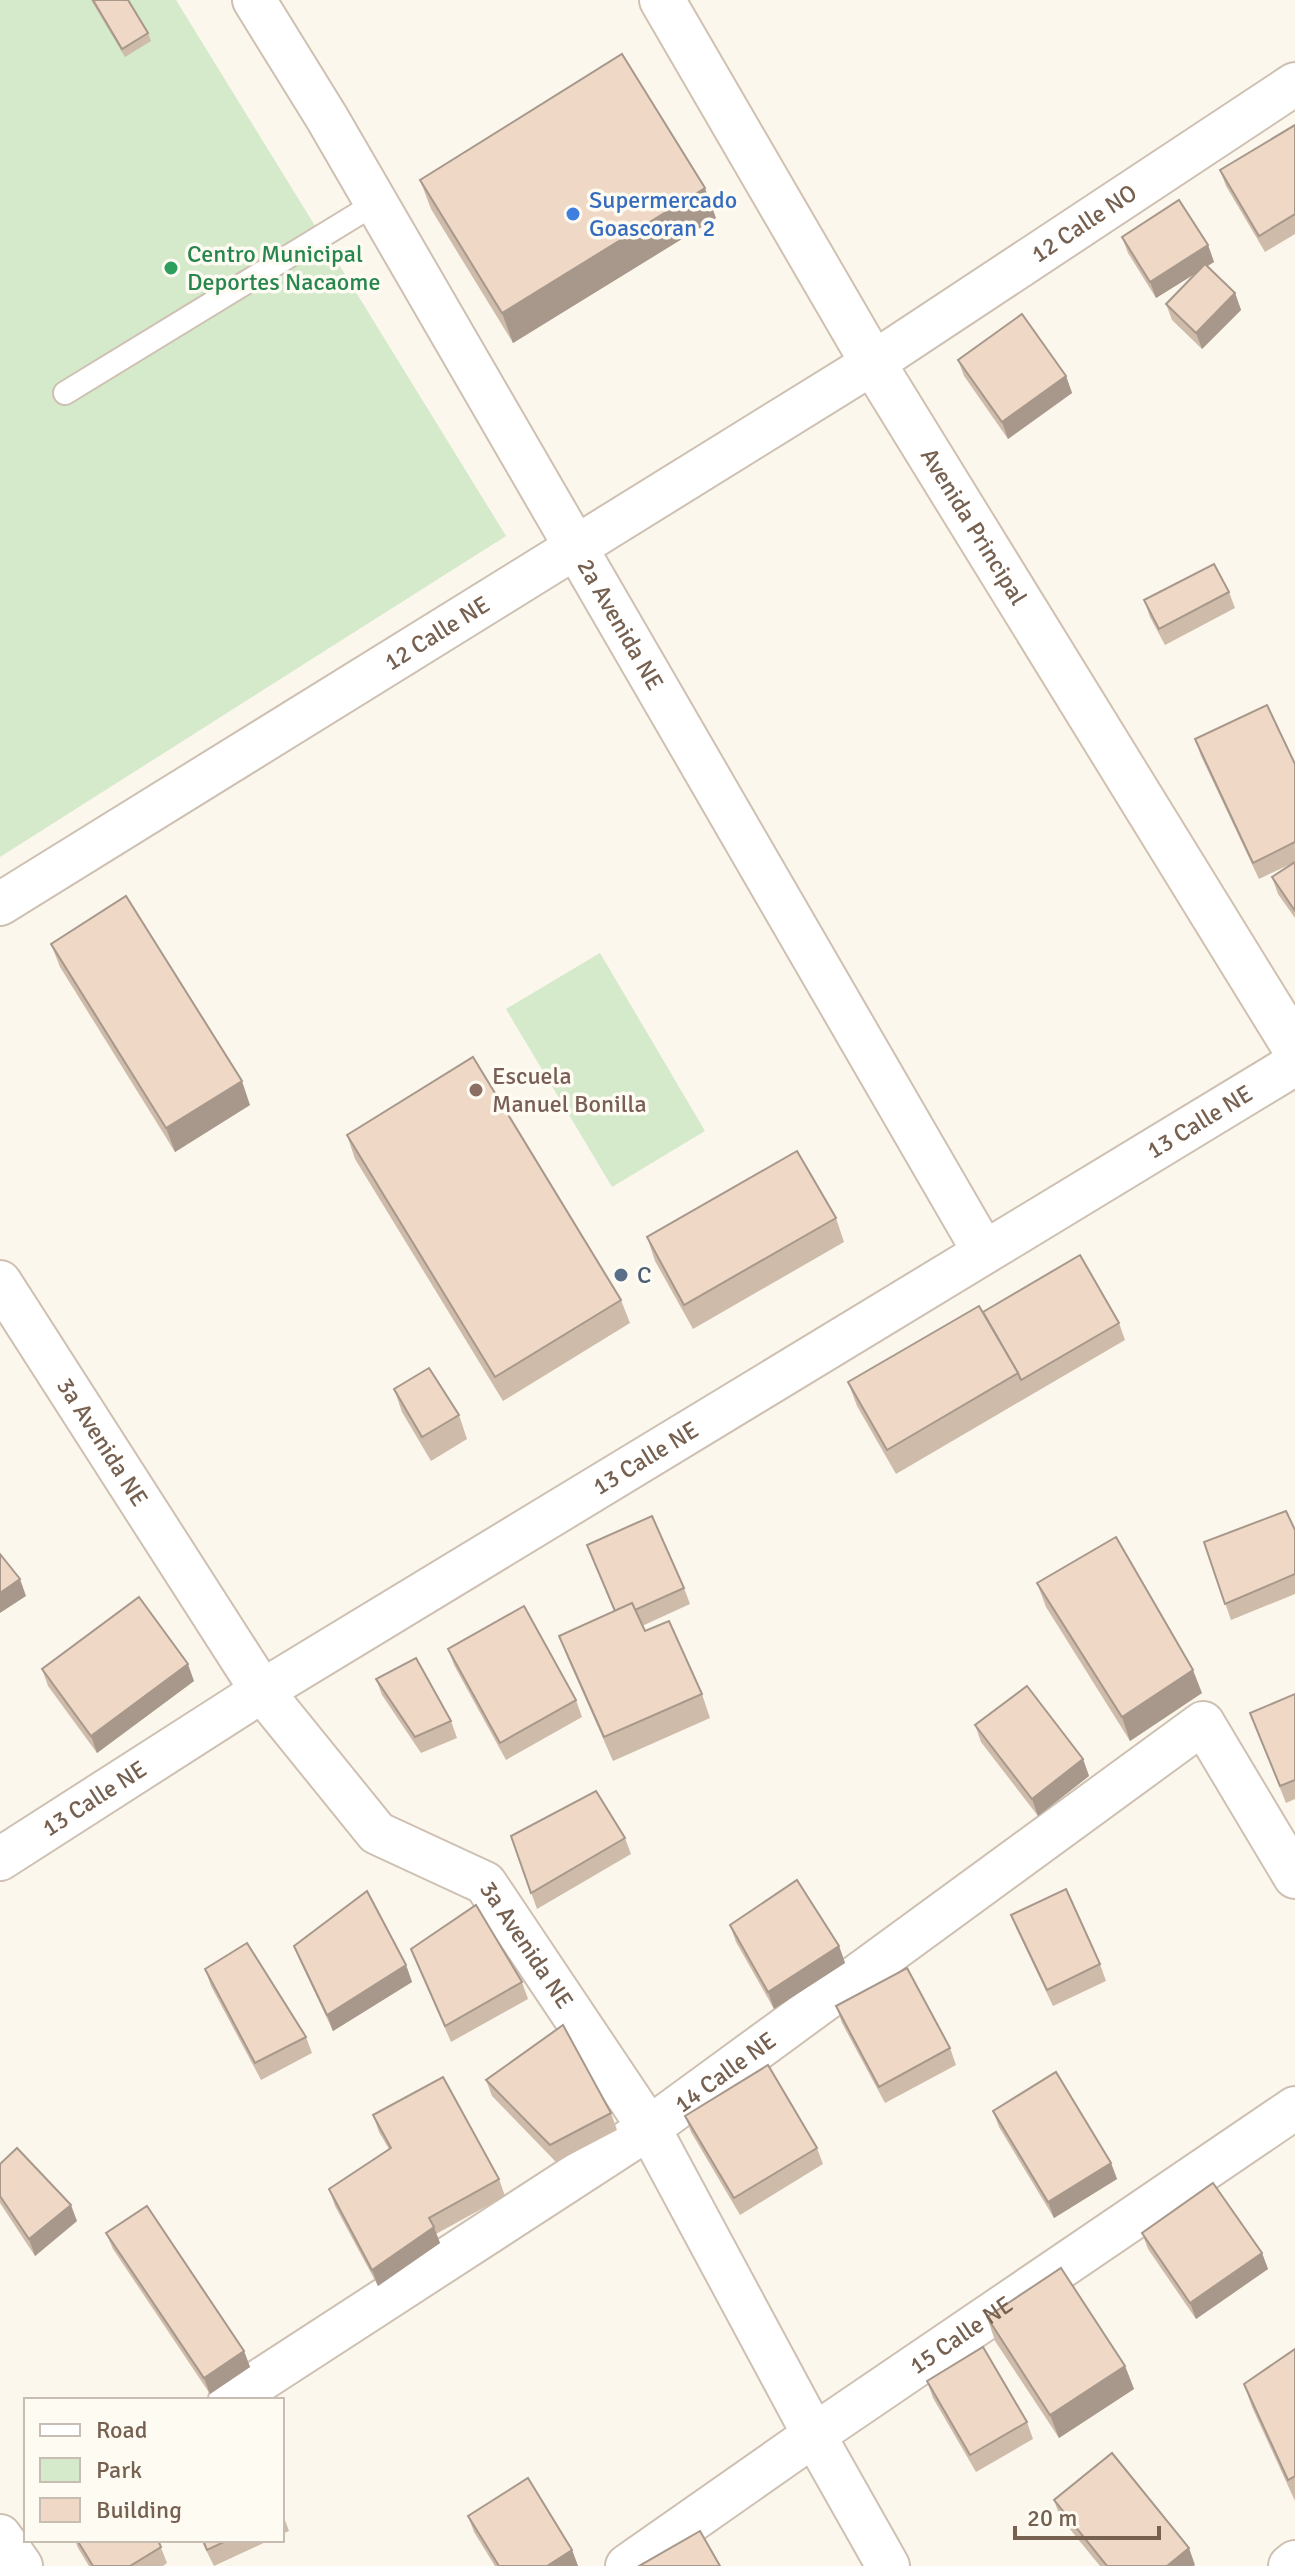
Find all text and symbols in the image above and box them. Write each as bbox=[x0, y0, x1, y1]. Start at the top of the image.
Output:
street label: 12 Calle NO bbox=[1025, 178, 1143, 269]
place label: Supermercado Goascoran 2 bbox=[589, 185, 737, 243]
marker: Supermercado Goascoran 2 bbox=[564, 205, 582, 223]
place label: Centro Municipal Deportes Nacaome bbox=[187, 239, 380, 297]
marker: Centro Municipal Deportes Nacaome bbox=[162, 259, 180, 277]
street label: Avenida Principal bbox=[914, 443, 1033, 611]
street label: 2a Avenida NE bbox=[571, 553, 670, 696]
street label: 12 Calle NE bbox=[379, 589, 495, 677]
place label: Escuela Manuel Bonilla bbox=[492, 1061, 647, 1119]
street label: 13 Calle NE bbox=[1141, 1078, 1258, 1166]
marker: Escuela Manuel Bonilla bbox=[467, 1081, 485, 1099]
place label: C bbox=[637, 1260, 651, 1290]
marker: C bbox=[612, 1266, 630, 1284]
street label: 3a Avenida NE bbox=[50, 1372, 155, 1512]
street label: 13 Calle NE bbox=[587, 1415, 704, 1502]
street label: 13 Calle NE bbox=[36, 1754, 152, 1843]
street label: 3a Avenida NE bbox=[473, 1876, 580, 2014]
street label: 14 Calle NE bbox=[669, 2025, 782, 2119]
street label: 15 Calle NE bbox=[903, 2289, 1018, 2381]
legend bbox=[24, 2398, 284, 2542]
text: Road bbox=[96, 2415, 147, 2445]
text: Park bbox=[96, 2455, 142, 2485]
scale bar bbox=[1015, 2490, 1159, 2540]
text: Building bbox=[96, 2495, 182, 2525]
text: 20 m bbox=[1027, 2503, 1077, 2533]

